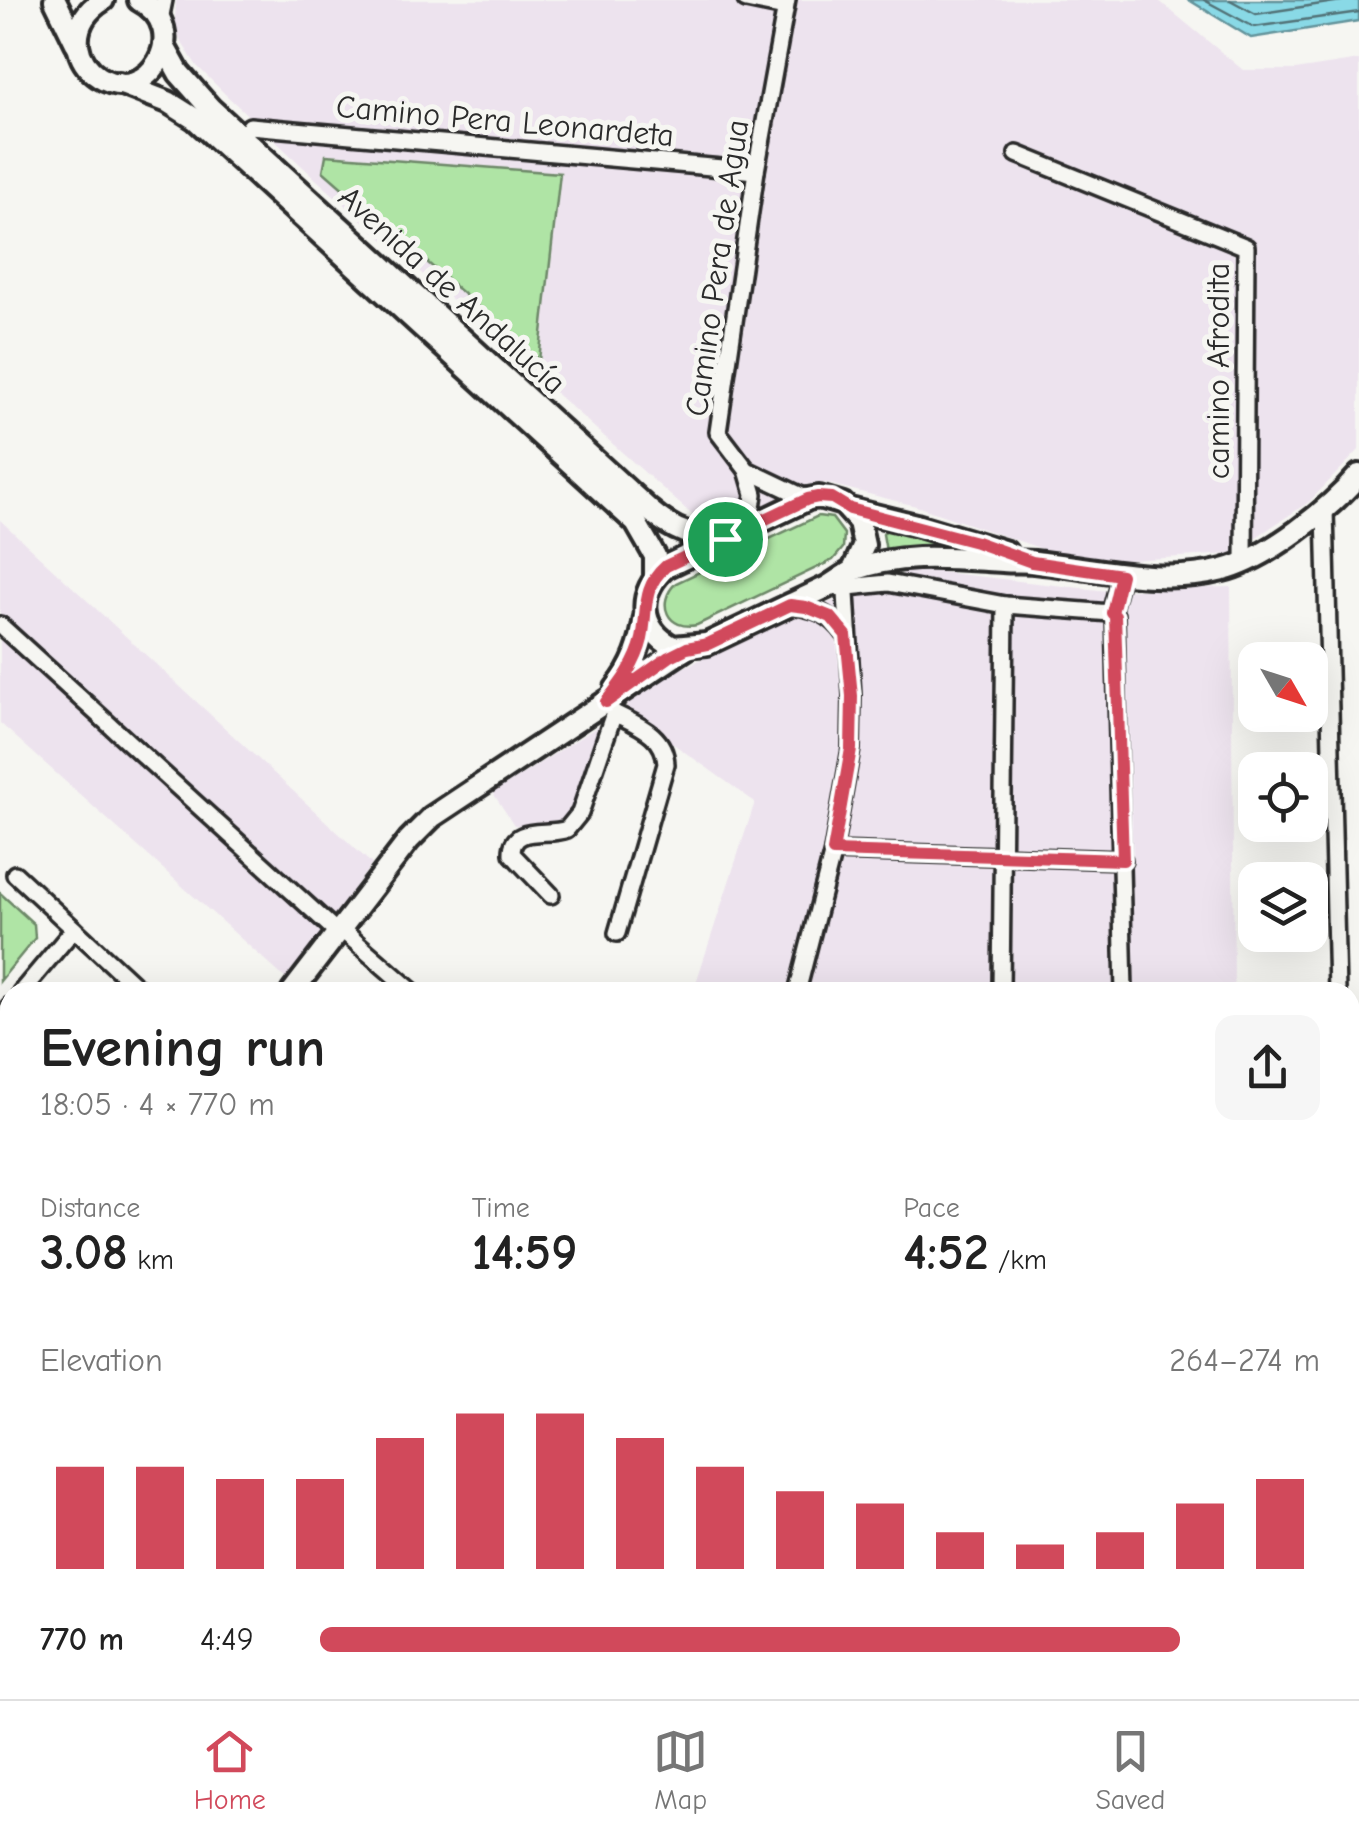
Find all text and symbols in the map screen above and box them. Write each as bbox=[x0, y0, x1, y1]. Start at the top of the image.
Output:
street label: Camino Pera Leonardeta bbox=[334, 88, 676, 154]
street label: Camino Pera de Agua bbox=[678, 117, 756, 419]
street label: Avenida de Andalucía bbox=[331, 178, 573, 402]
street label: camino Afrodita bbox=[1200, 263, 1237, 479]
pin bbox=[683, 497, 768, 582]
icon: arrive bbox=[698, 512, 753, 567]
north arrow bbox=[1238, 642, 1328, 732]
map controls bbox=[1238, 642, 1328, 952]
button: locate bbox=[1238, 752, 1328, 842]
button: layers bbox=[1238, 862, 1328, 952]
button: share bbox=[1215, 1015, 1320, 1120]
text: Evening run bbox=[40, 1016, 325, 1080]
text: 18:05 · 4 × 770 m bbox=[40, 1086, 275, 1123]
text: Distance bbox=[40, 1192, 140, 1224]
text: Time bbox=[472, 1192, 530, 1224]
text: Pace bbox=[903, 1192, 960, 1224]
text: 3.08 bbox=[40, 1224, 128, 1282]
text: 14:59 bbox=[472, 1224, 577, 1282]
text: 4:52 bbox=[903, 1224, 989, 1282]
text: km bbox=[128, 1244, 174, 1276]
text: /km bbox=[989, 1244, 1047, 1276]
text: Elevation bbox=[40, 1342, 163, 1379]
text: 264–274 m bbox=[1169, 1342, 1320, 1379]
text: 770 m bbox=[40, 1621, 124, 1658]
text: 4:49 bbox=[200, 1621, 254, 1658]
tab: Home bbox=[194, 1724, 266, 1816]
tab: Map bbox=[653, 1724, 708, 1816]
tab: Saved bbox=[1095, 1724, 1165, 1816]

